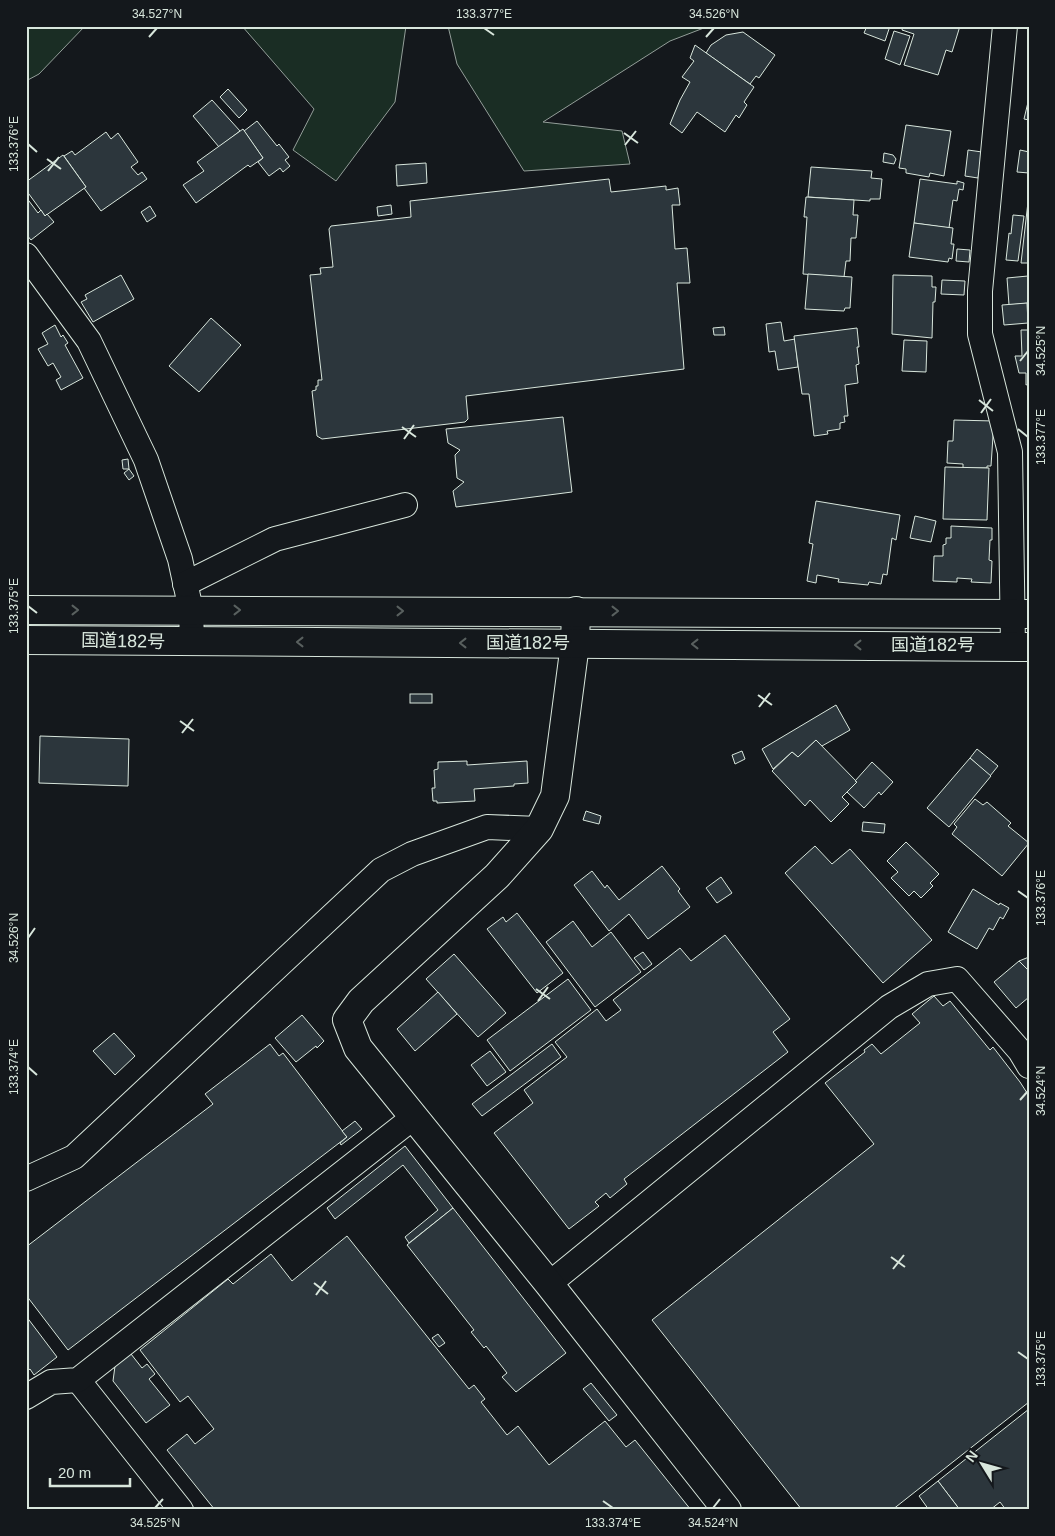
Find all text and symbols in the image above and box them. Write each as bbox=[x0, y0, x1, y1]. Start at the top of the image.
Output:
text: 34.527°N bbox=[132, 7, 182, 21]
text: 133.377°E bbox=[456, 7, 512, 21]
text: 34.526°N bbox=[689, 7, 739, 21]
text: 133.376°E bbox=[7, 116, 21, 172]
text: 34.525°N bbox=[1034, 326, 1048, 376]
text: 133.377°E bbox=[1034, 409, 1048, 465]
text: 133.375°E bbox=[7, 578, 21, 634]
one-way arrow bbox=[72, 605, 79, 615]
one-way arrow bbox=[234, 605, 242, 615]
one-way arrow bbox=[396, 606, 404, 616]
one-way arrow bbox=[612, 606, 619, 616]
street label: 国道182号 bbox=[81, 630, 165, 652]
street label: 国道182号 bbox=[486, 633, 570, 653]
street label: 国道182号 bbox=[891, 635, 975, 655]
one-way arrow bbox=[296, 637, 304, 647]
one-way arrow bbox=[458, 638, 466, 648]
one-way arrow bbox=[691, 639, 698, 649]
one-way arrow bbox=[853, 640, 861, 650]
text: 133.376°E bbox=[1034, 870, 1048, 926]
text: 34.526°N bbox=[7, 913, 21, 963]
text: 133.374°E bbox=[7, 1039, 21, 1095]
text: 34.524°N bbox=[1034, 1066, 1048, 1116]
text: 133.375°E bbox=[1034, 1331, 1048, 1387]
north arrow bbox=[958, 1438, 1008, 1488]
text: N bbox=[962, 1447, 981, 1465]
scale bar bbox=[50, 1456, 130, 1488]
text: 20 m bbox=[58, 1464, 91, 1481]
text: 34.525°N bbox=[130, 1516, 180, 1530]
text: 133.374°E bbox=[585, 1516, 641, 1530]
text: 34.524°N bbox=[688, 1516, 738, 1530]

